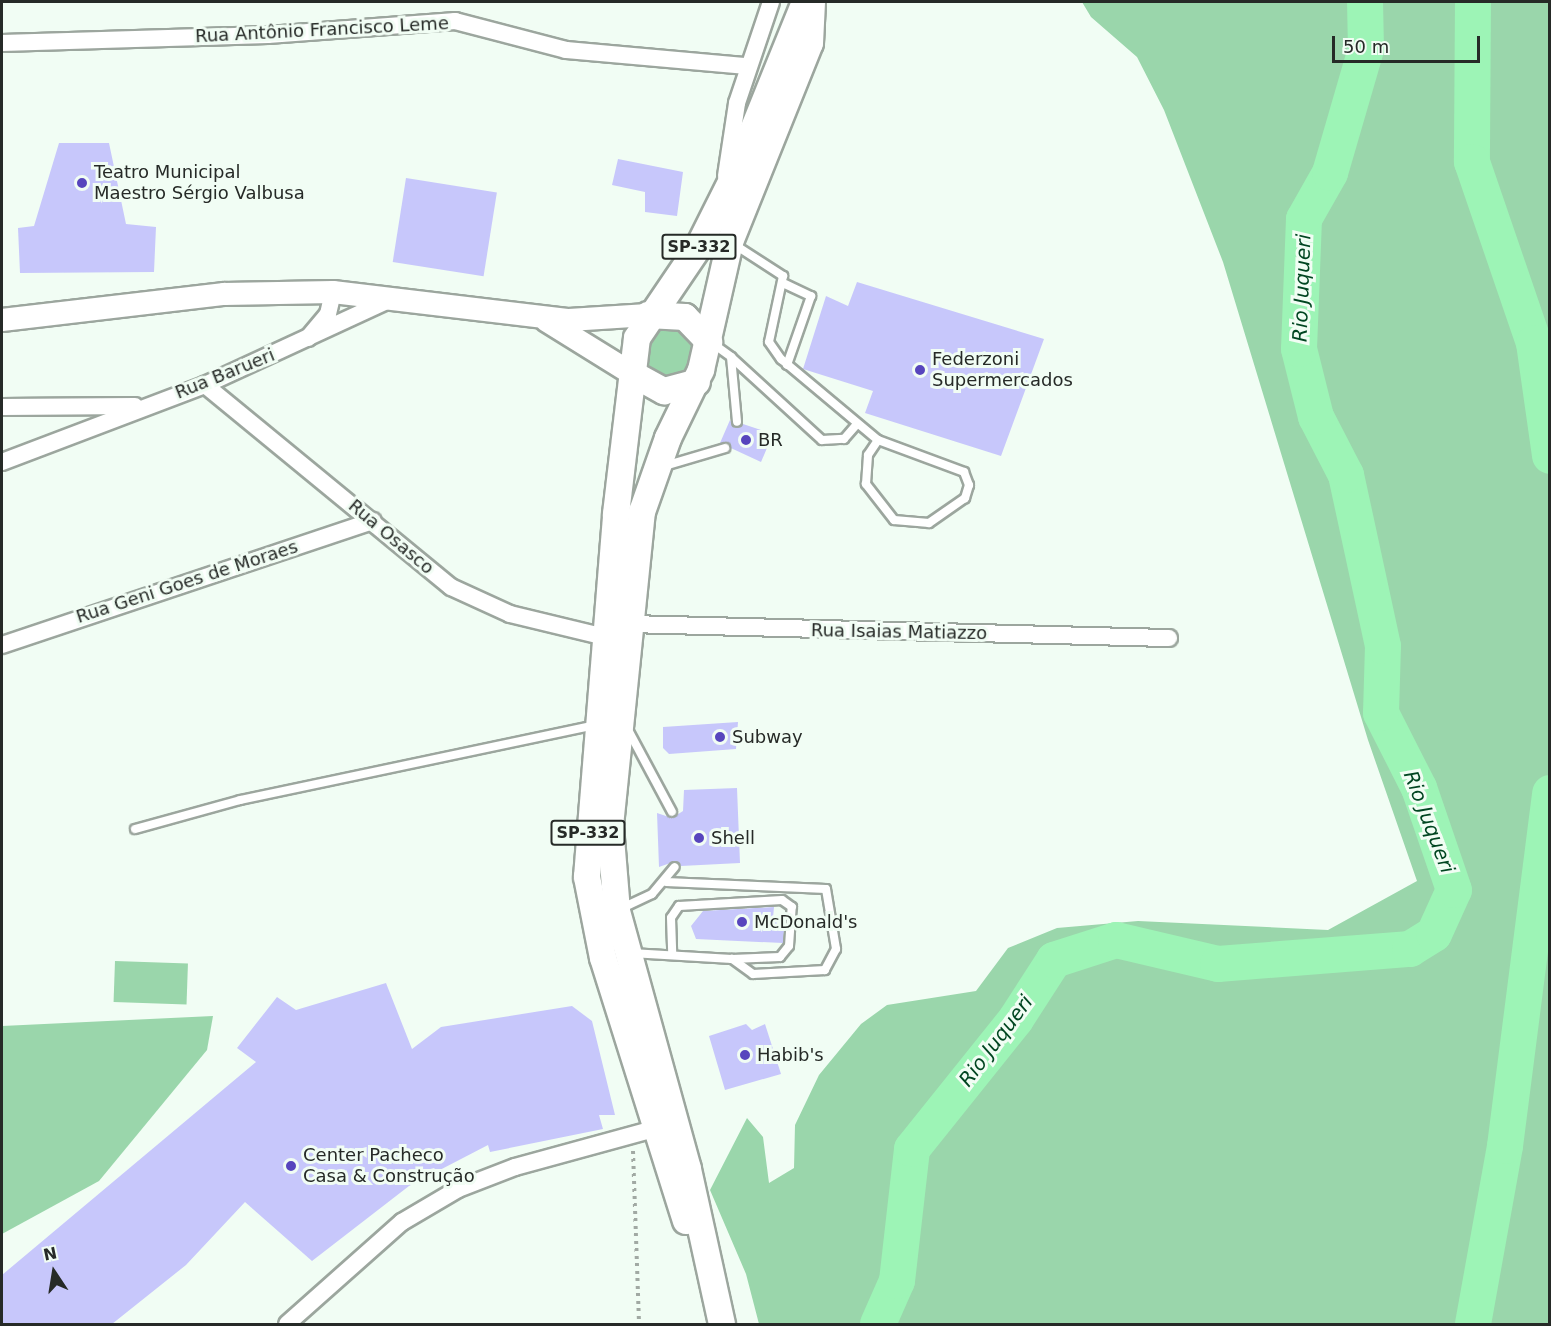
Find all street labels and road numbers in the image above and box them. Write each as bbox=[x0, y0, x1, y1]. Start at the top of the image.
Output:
street label: Rua Antônio Francisco Leme bbox=[195, 13, 449, 47]
road number: SP-332 bbox=[660, 234, 738, 260]
street label: Rua Barueri bbox=[172, 344, 278, 404]
street label: Rua Osasco bbox=[344, 495, 438, 579]
street label: Rua Geni Goes de Moraes bbox=[73, 536, 301, 628]
street label: Rua Isaias Matiazzo bbox=[811, 620, 987, 644]
road number: SP-332 bbox=[549, 820, 627, 846]

